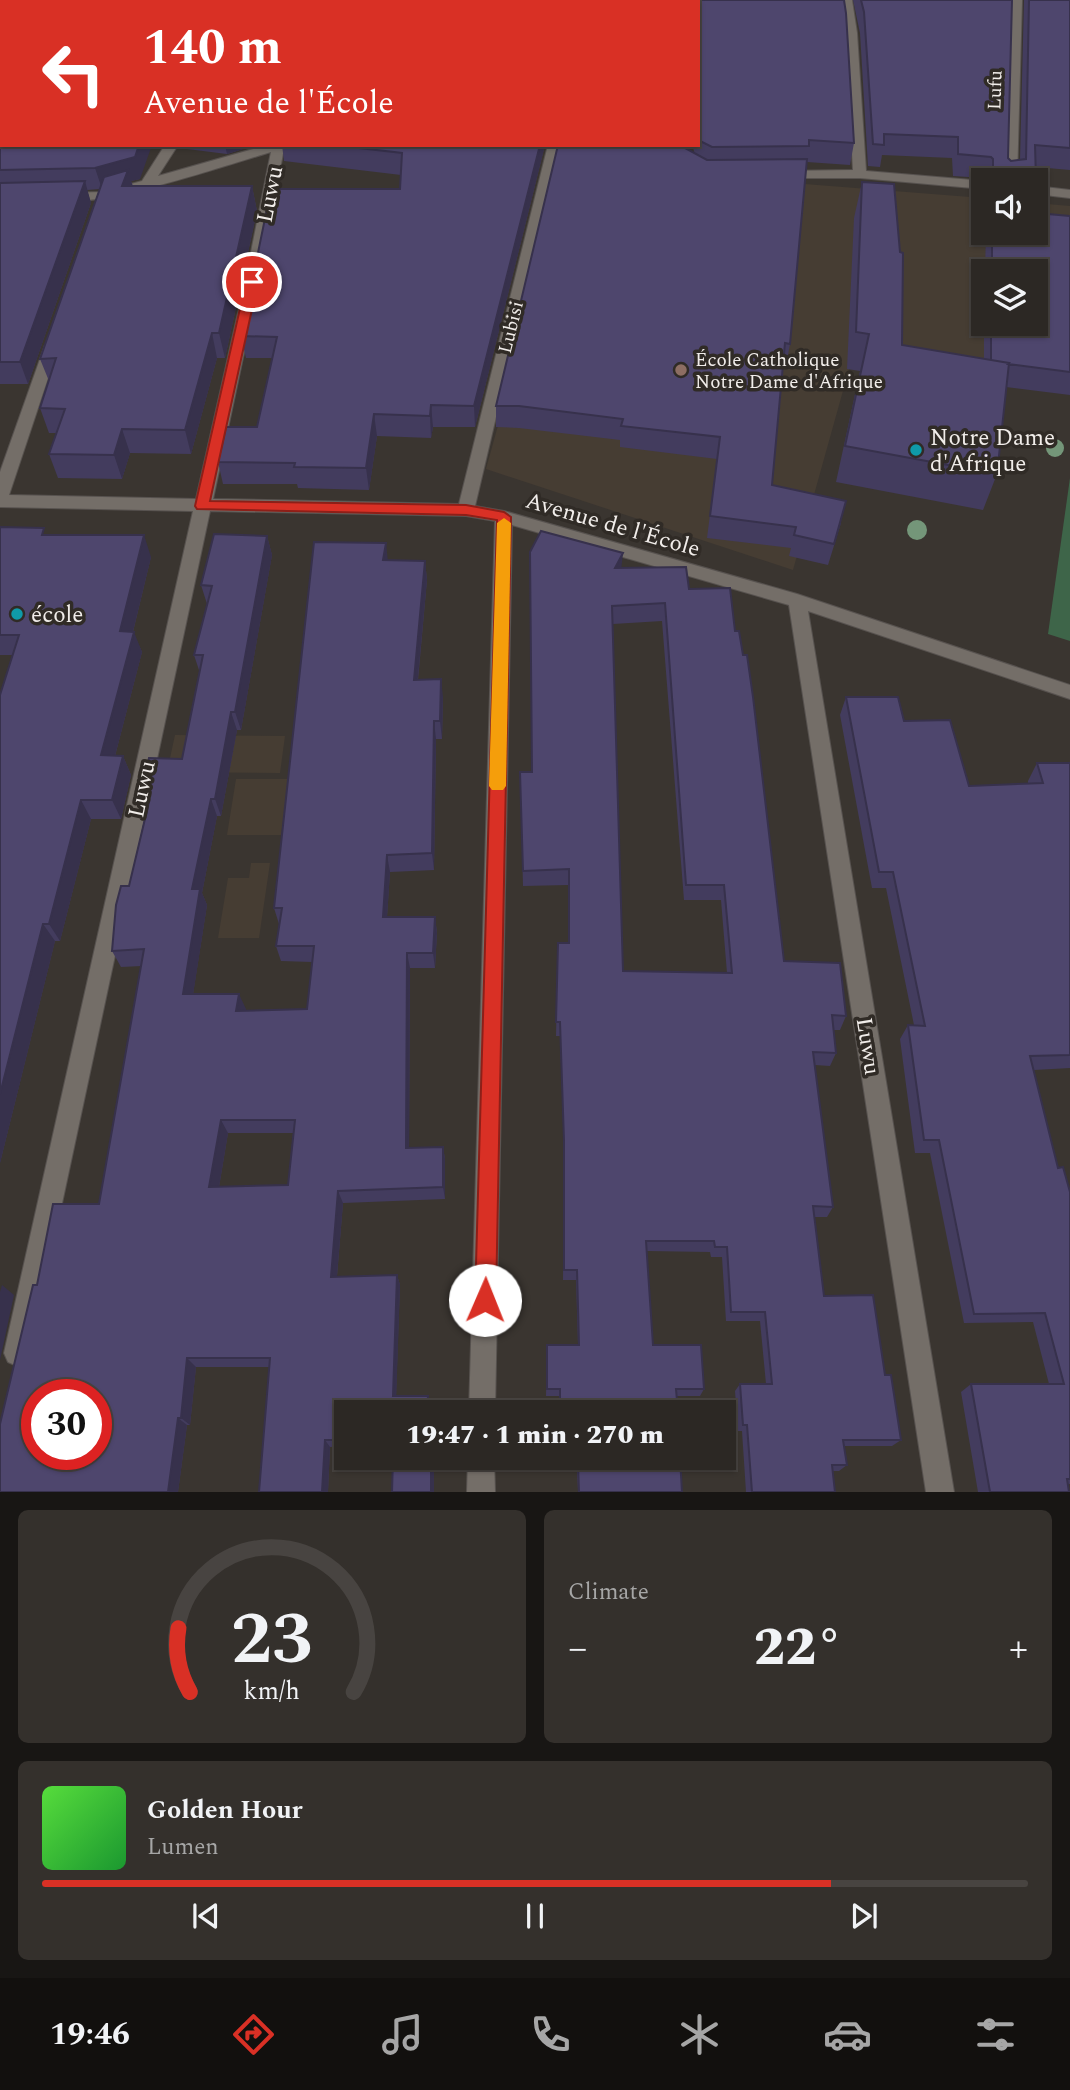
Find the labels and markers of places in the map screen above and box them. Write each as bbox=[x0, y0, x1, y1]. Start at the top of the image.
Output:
pin bbox=[222, 252, 282, 312]
place label: École Catholique Notre Dame d'Afrique bbox=[695, 346, 883, 397]
marker: École Catholique Notre Dame d'Afrique bbox=[673, 362, 689, 378]
place label: Notre Dame d'Afrique bbox=[930, 421, 1055, 482]
marker: Notre Dame d'Afrique bbox=[908, 442, 924, 458]
place label: école bbox=[31, 598, 83, 633]
marker: école bbox=[9, 606, 25, 622]

